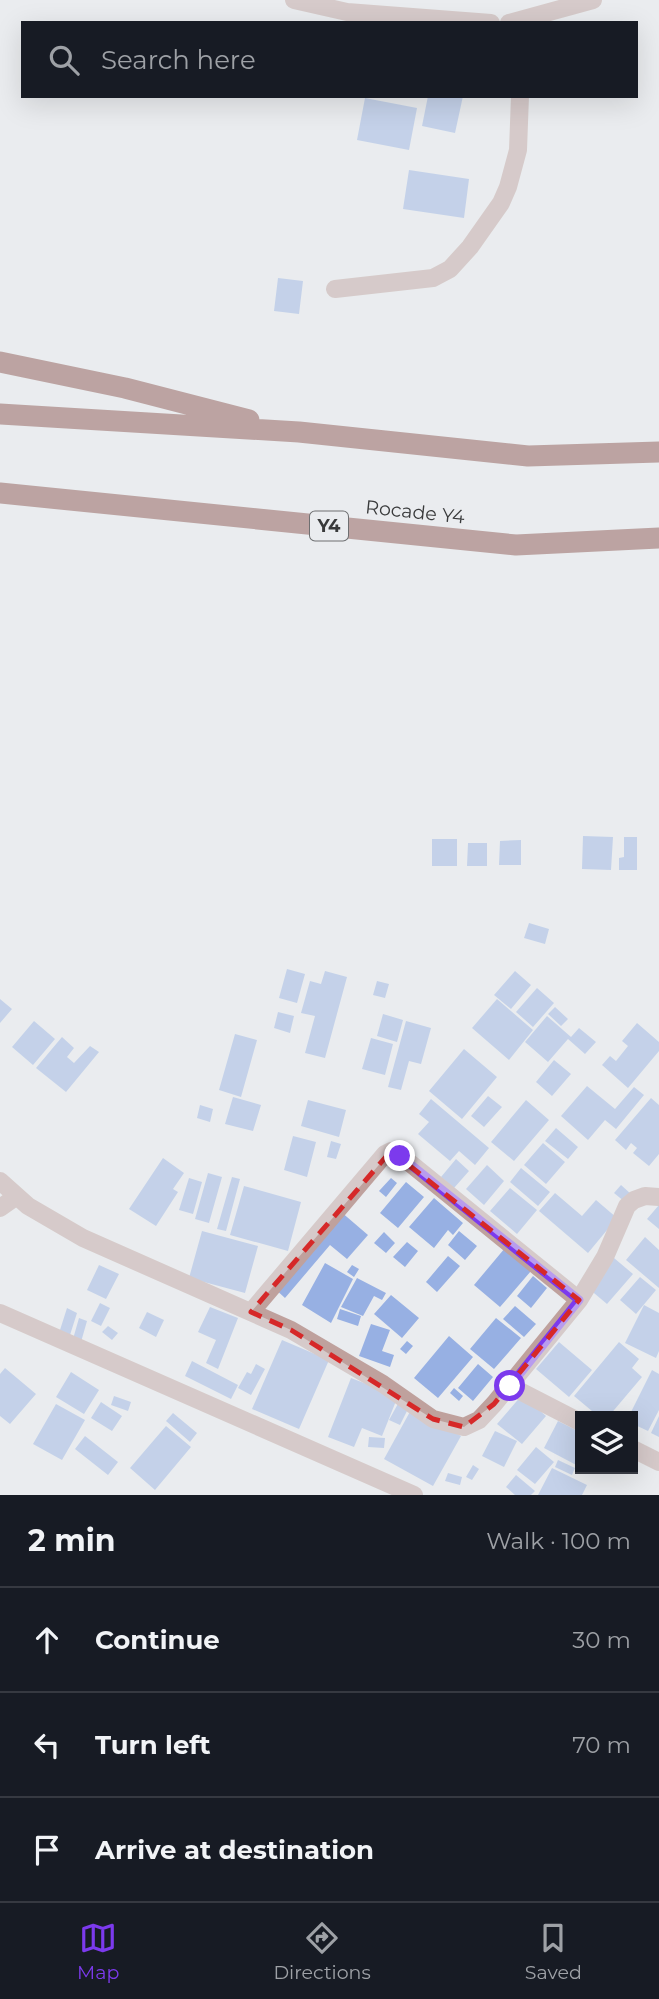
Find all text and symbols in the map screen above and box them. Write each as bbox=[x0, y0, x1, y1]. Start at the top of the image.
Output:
search box bbox=[21, 21, 638, 98]
icon: search bbox=[45, 41, 83, 79]
text: Search here bbox=[101, 44, 256, 76]
street label: Rocade Y4 bbox=[364, 495, 466, 529]
road number: Y4 bbox=[310, 512, 348, 540]
route end bbox=[384, 1140, 415, 1171]
route start bbox=[494, 1370, 525, 1401]
map controls bbox=[575, 1411, 638, 1474]
button: layers bbox=[575, 1411, 638, 1474]
text: 2 min bbox=[28, 1522, 115, 1559]
text: Walk · 100 m bbox=[486, 1527, 631, 1555]
icon: ahead bbox=[28, 1621, 66, 1659]
text: Continue bbox=[95, 1624, 220, 1656]
text: 30 m bbox=[572, 1626, 631, 1654]
icon: left bbox=[28, 1726, 66, 1764]
text: Turn left bbox=[95, 1729, 211, 1761]
text: 70 m bbox=[572, 1731, 631, 1759]
icon: arrive bbox=[28, 1831, 66, 1869]
text: Arrive at destination bbox=[95, 1834, 374, 1866]
tab: Map bbox=[77, 1919, 119, 1984]
tab: Directions bbox=[273, 1919, 371, 1984]
tab: Saved bbox=[525, 1919, 582, 1984]

